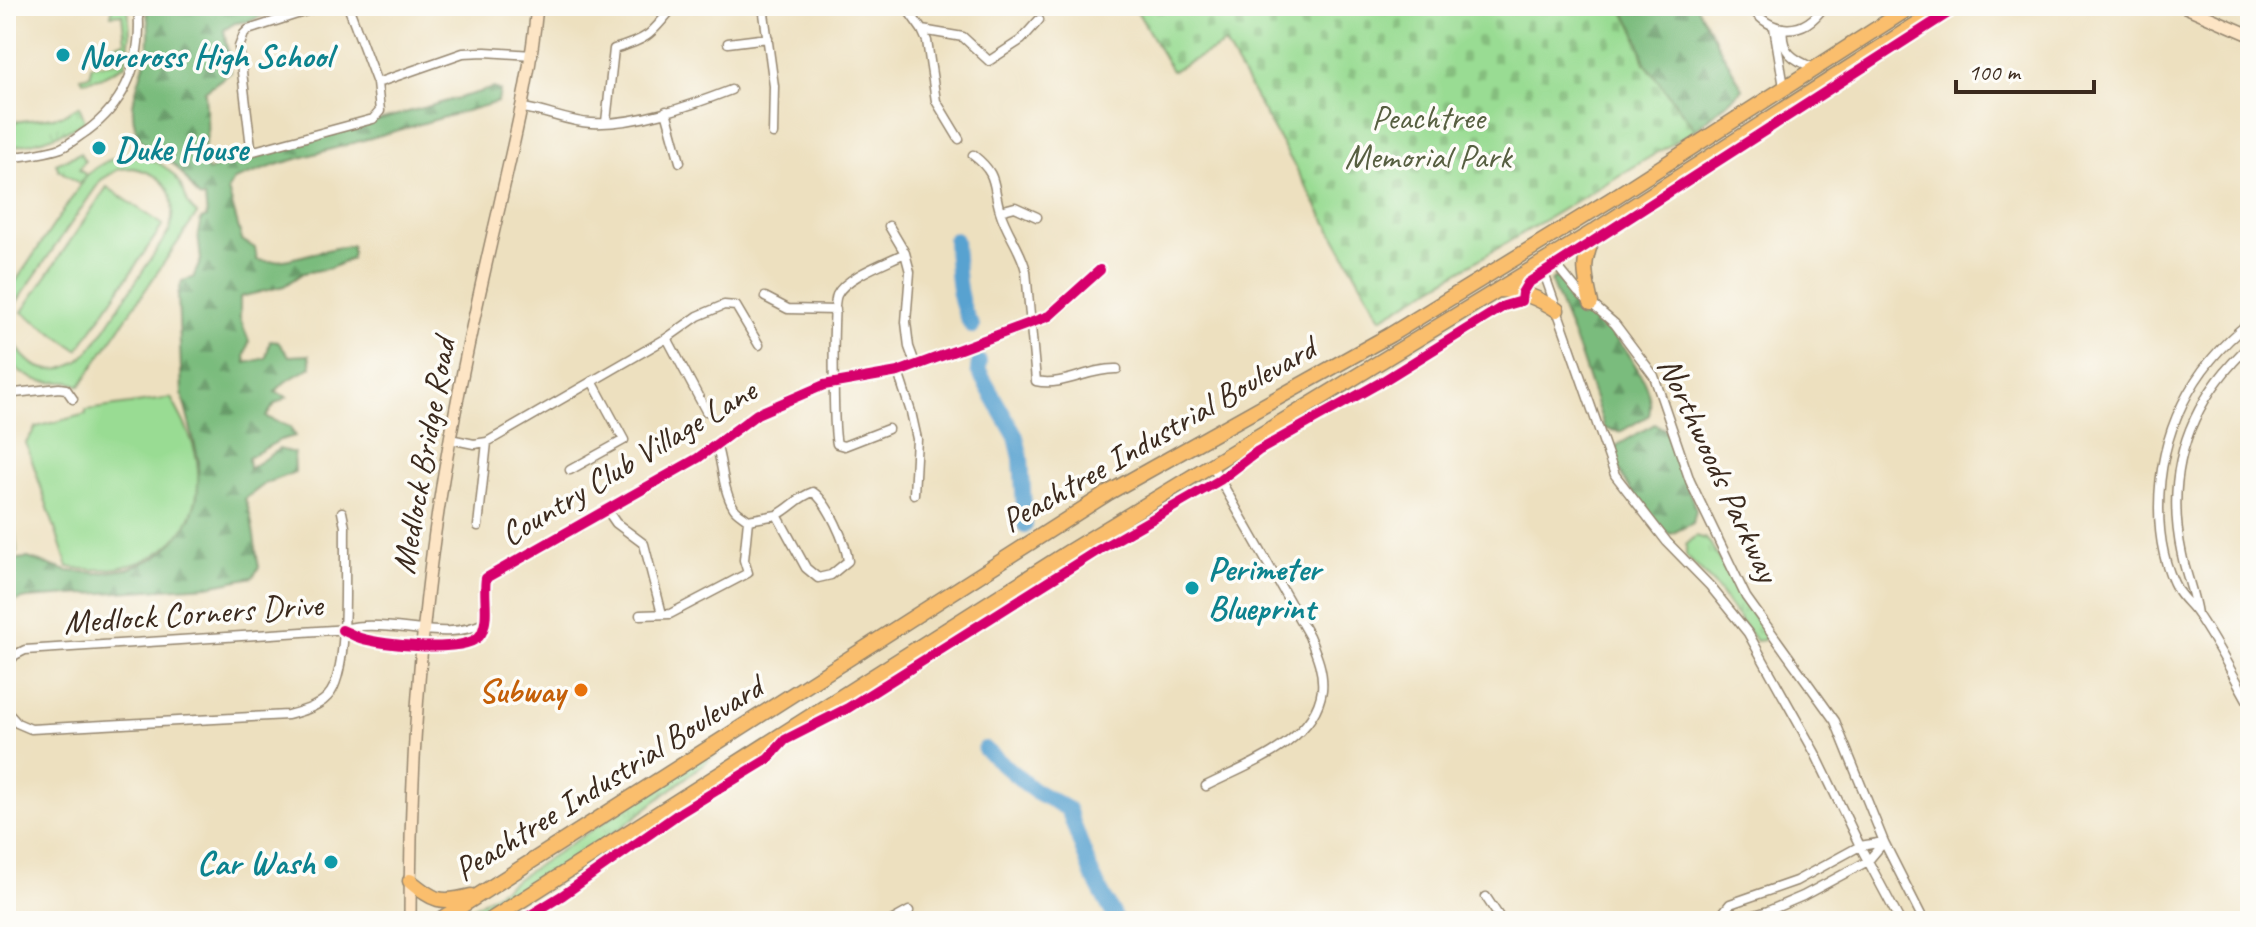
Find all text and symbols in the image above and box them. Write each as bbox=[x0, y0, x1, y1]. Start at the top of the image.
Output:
place label: Norcross High School bbox=[79, 34, 339, 77]
scale bar bbox=[1956, 44, 2094, 94]
marker: Norcross High School bbox=[54, 46, 72, 64]
text: 100 m bbox=[1968, 57, 2022, 87]
park label: Peachtree Memorial Park bbox=[1345, 96, 1514, 178]
place label: Duke House bbox=[115, 127, 250, 170]
marker: Duke House bbox=[90, 139, 108, 157]
street label: Peachtree Industrial Boulevard bbox=[993, 324, 1328, 542]
street label: Medlock Bridge Road bbox=[381, 329, 466, 577]
street label: Northwoods Parkway bbox=[1648, 350, 1791, 590]
street label: Country Club Village Lane bbox=[492, 368, 765, 555]
place label: Perimeter Blueprint bbox=[1208, 547, 1324, 629]
marker: Perimeter Blueprint bbox=[1183, 579, 1201, 597]
street label: Medlock Corners Drive bbox=[62, 582, 326, 643]
street label: Peachtree Industrial Boulevard bbox=[446, 663, 775, 891]
place label: Subway bbox=[478, 669, 568, 712]
marker: Subway bbox=[572, 681, 590, 699]
place label: Car Wash bbox=[197, 841, 316, 884]
marker: Car Wash bbox=[322, 853, 340, 871]

